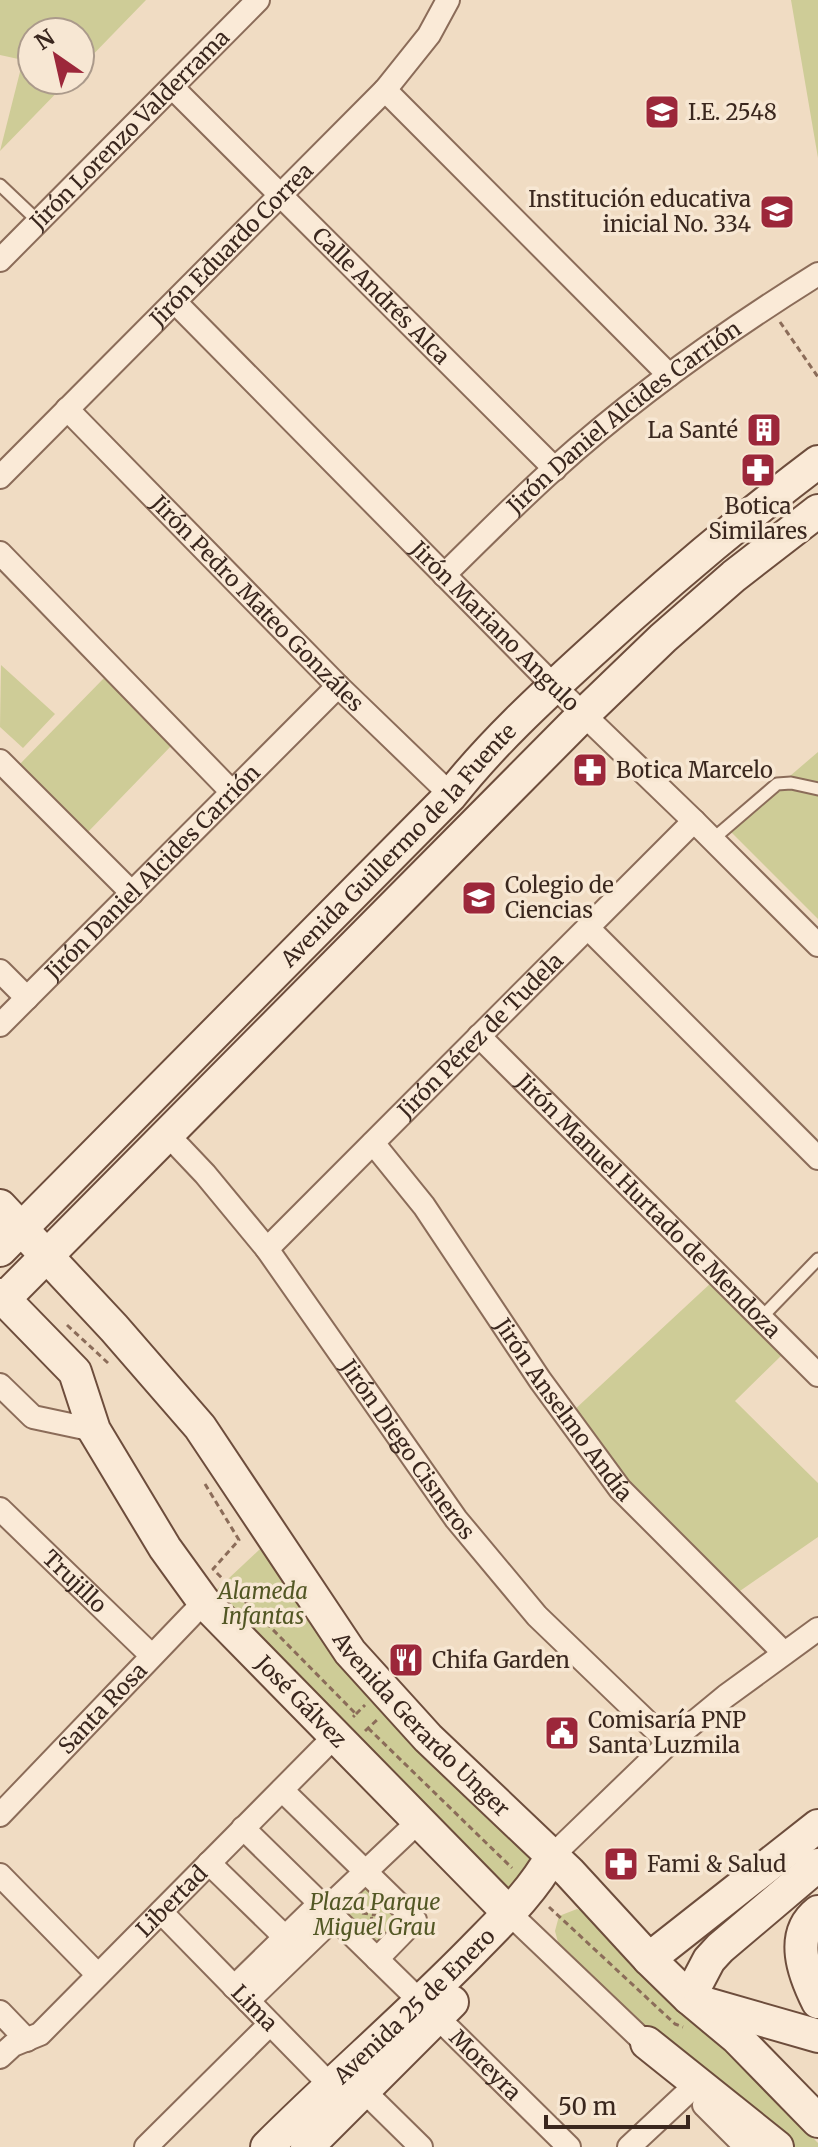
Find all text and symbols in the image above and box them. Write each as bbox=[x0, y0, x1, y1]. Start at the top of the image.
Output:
north arrow bbox=[16, 16, 96, 96]
street label: Jirón Lorenzo Valderrama bbox=[24, 23, 235, 236]
text: N bbox=[30, 23, 60, 56]
school or university icon: I.E. 2548 bbox=[643, 93, 681, 131]
place label: I.E. 2548 bbox=[688, 98, 777, 126]
street label: Jirón Eduardo Correa bbox=[143, 157, 319, 333]
place label: Institución educativa inicial No. 334 bbox=[528, 185, 751, 238]
school or university icon: Institución educativa inicial No. 334 bbox=[758, 193, 796, 231]
street label: Calle Andrés Alca bbox=[307, 221, 456, 370]
street label: Jirón Daniel Alcides Carrión bbox=[500, 314, 747, 520]
building icon: La Santé bbox=[745, 411, 783, 449]
place label: La Santé bbox=[648, 416, 738, 444]
pharmacy icon: Botica Similares bbox=[739, 451, 777, 489]
street label: Jirón Pedro Mateo Gonzáles bbox=[144, 489, 370, 717]
place label: Botica Similares bbox=[708, 492, 808, 545]
street label: Jirón Mariano Angulo bbox=[404, 534, 586, 717]
street label: Avenida Guillermo de la Fuente bbox=[274, 717, 522, 974]
pharmacy icon: Botica Marcelo bbox=[571, 751, 609, 789]
place label: Botica Marcelo bbox=[616, 756, 773, 784]
street label: Jirón Daniel Alcides Carrión bbox=[39, 758, 266, 986]
place label: Colegio de Ciencias bbox=[505, 871, 614, 924]
school or university icon: Colegio de Ciencias bbox=[460, 879, 498, 917]
street label: Jirón Pérez de Tudela bbox=[391, 946, 569, 1125]
street label: Jirón Manuel Hurtado de Mendoza bbox=[510, 1067, 787, 1344]
street label: Jirón Anselmo Andía bbox=[488, 1312, 638, 1507]
street label: Jirón Diego Cisneros bbox=[334, 1353, 481, 1545]
street label: Trujillo bbox=[37, 1544, 113, 1619]
park label: Alameda Infantas bbox=[216, 1577, 308, 1630]
street label: Avenida Gerardo Unger bbox=[326, 1626, 516, 1822]
restaurant icon: Chifa Garden bbox=[387, 1641, 425, 1679]
place label: Chifa Garden bbox=[432, 1646, 570, 1674]
street label: José Gálvez bbox=[249, 1649, 353, 1753]
street label: Santa Rosa bbox=[52, 1656, 153, 1760]
place label: Comisaría PNP Santa Luzmila bbox=[588, 1706, 746, 1759]
public building icon: Comisaría PNP Santa Luzmila bbox=[543, 1714, 581, 1752]
pharmacy icon: Fami & Salud bbox=[602, 1845, 640, 1883]
place label: Fami & Salud bbox=[647, 1850, 786, 1878]
street label: Libertad bbox=[130, 1859, 213, 1943]
park label: Plaza Parque Miguel Grau bbox=[310, 1888, 440, 1941]
street label: Avenida 25 de Enero bbox=[327, 1922, 501, 2090]
street label: Lima bbox=[226, 1979, 284, 2037]
street label: Moreyra bbox=[444, 2023, 527, 2106]
scale bar bbox=[546, 2079, 688, 2129]
text: 50 m bbox=[558, 2091, 617, 2122]

